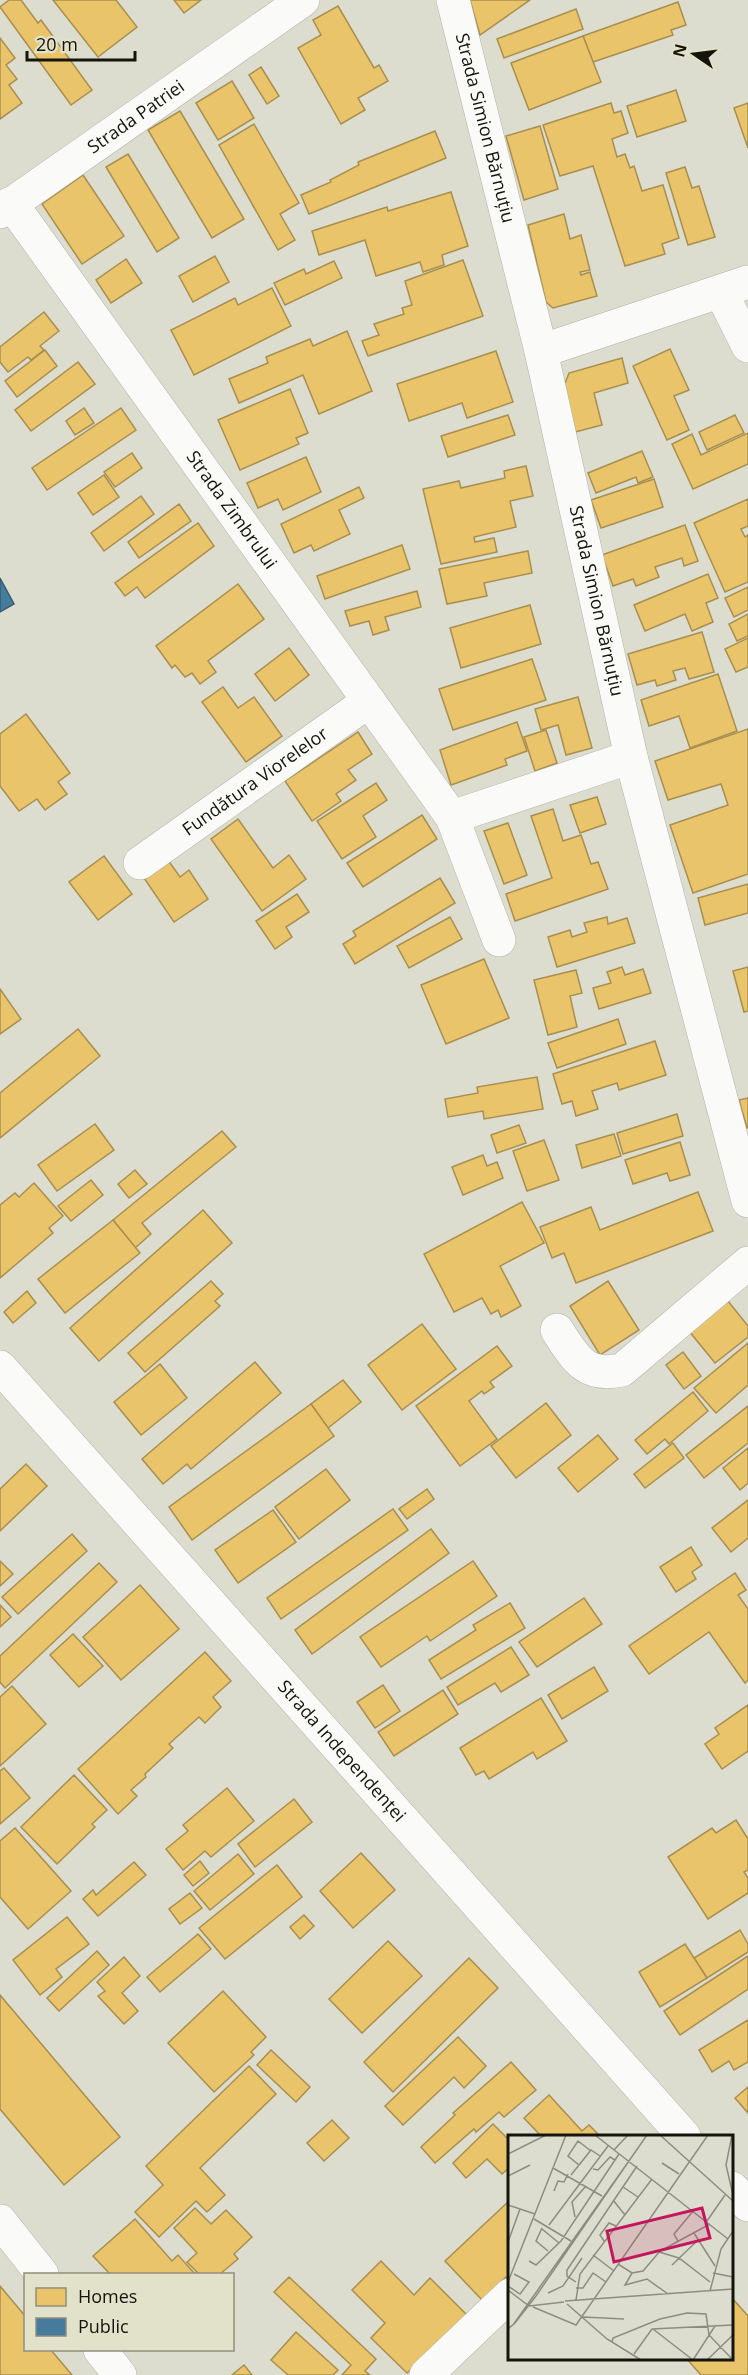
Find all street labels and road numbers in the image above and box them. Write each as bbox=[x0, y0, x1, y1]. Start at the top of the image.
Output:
street label: Strada Simion Bărnuțiu bbox=[451, 30, 521, 225]
street label: Strada Patriei bbox=[82, 74, 189, 158]
street label: Strada Zimbrului bbox=[182, 445, 283, 573]
street label: Strada Simion Bărnuțiu bbox=[565, 503, 630, 698]
street label: Fundătura Viorelelor bbox=[177, 721, 333, 840]
street label: Strada Independenței bbox=[273, 1674, 412, 1826]

